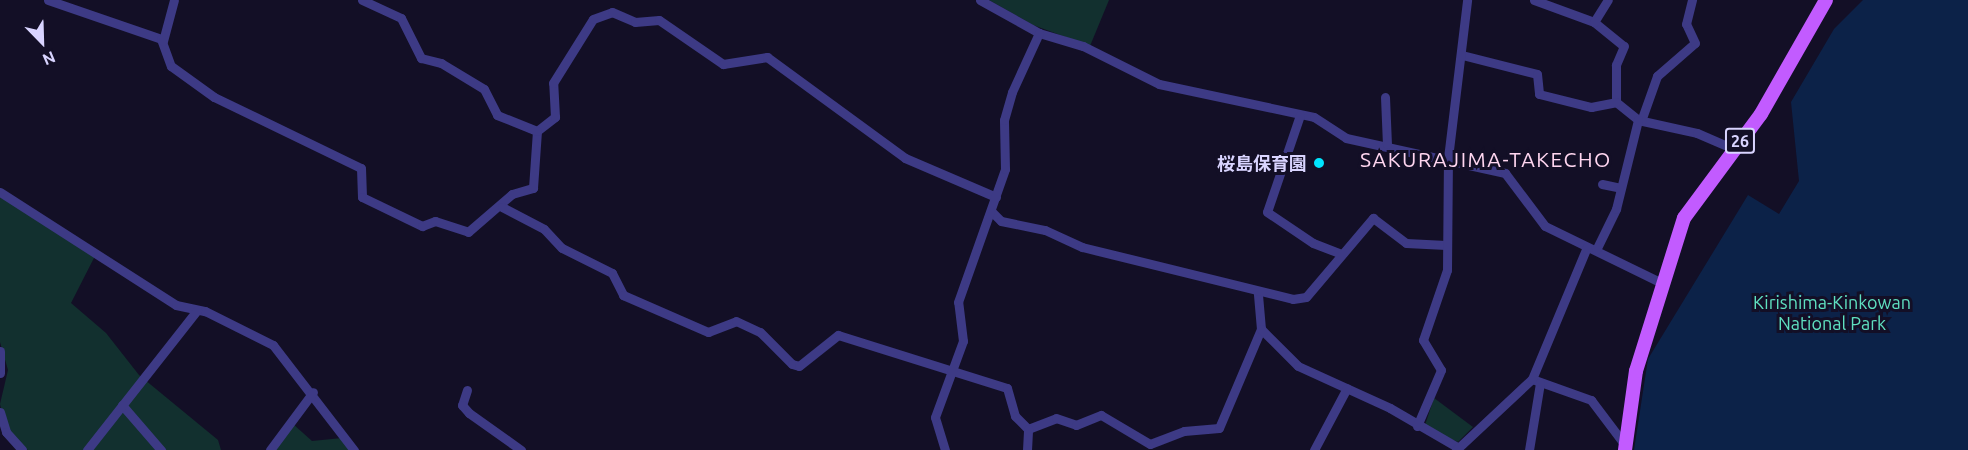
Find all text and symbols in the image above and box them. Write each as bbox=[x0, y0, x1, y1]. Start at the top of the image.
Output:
north arrow bbox=[12, 12, 72, 72]
text: N bbox=[40, 48, 58, 69]
road number: 26 bbox=[1724, 128, 1756, 154]
district label: SAKURAJIMA-TAKECHO bbox=[1360, 146, 1612, 172]
place label: 桜島保育園 bbox=[1217, 152, 1307, 174]
marker: 桜島保育園 bbox=[1312, 156, 1326, 170]
park label: Kirishima-Kinkowan National Park bbox=[1753, 292, 1911, 334]

